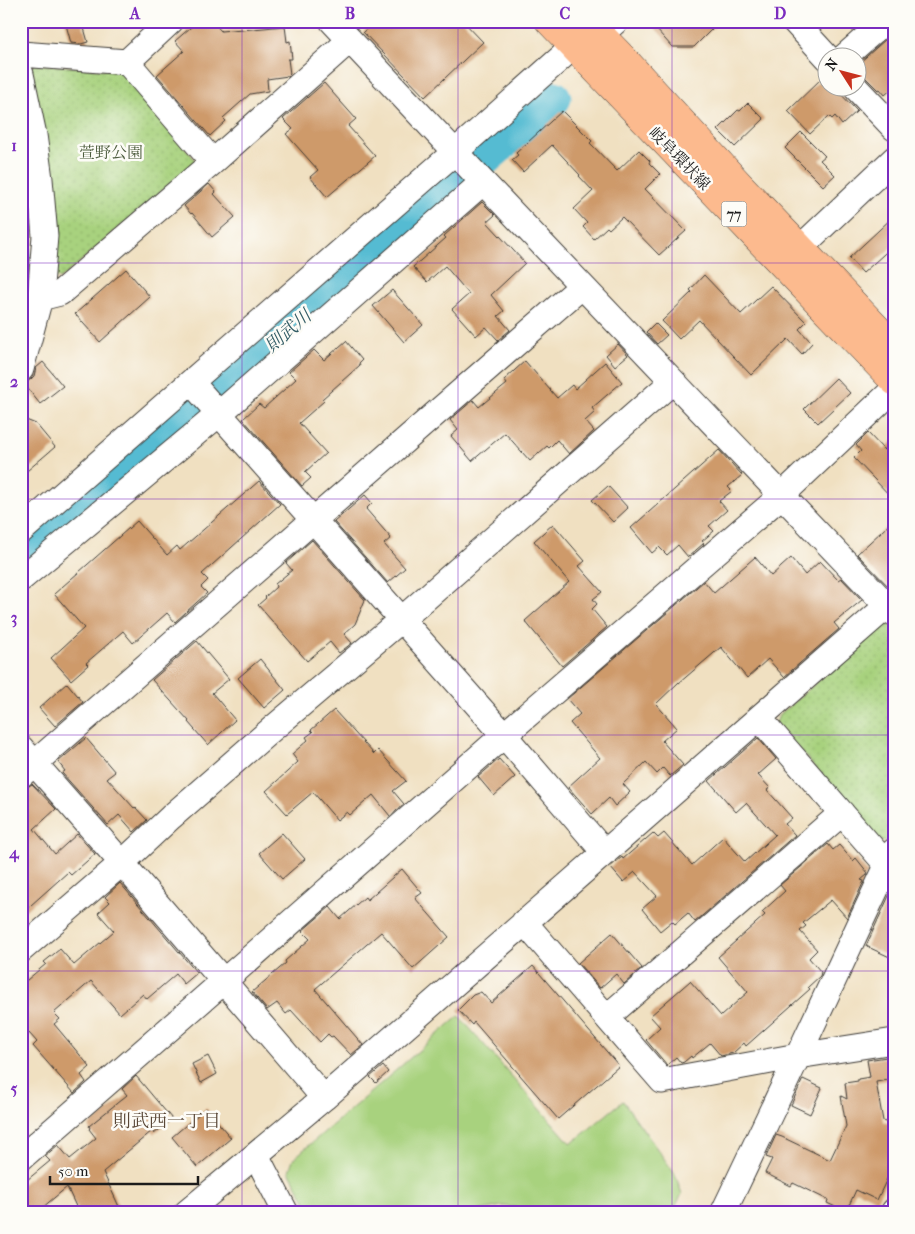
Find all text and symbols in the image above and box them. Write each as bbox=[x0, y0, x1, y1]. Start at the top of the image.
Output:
text: A bbox=[129, 4, 141, 23]
text: B bbox=[345, 4, 355, 23]
text: C bbox=[560, 4, 571, 23]
text: D bbox=[774, 4, 786, 23]
north arrow bbox=[818, 48, 868, 98]
text: N bbox=[822, 55, 842, 74]
street label: 岐阜環状線 bbox=[645, 123, 714, 194]
text: 1 bbox=[11, 136, 17, 155]
park label: 萱野公園 bbox=[79, 143, 143, 162]
road number: 77 bbox=[722, 202, 746, 226]
water label: 則武川 bbox=[261, 304, 317, 357]
text: 2 bbox=[10, 372, 18, 391]
text: 3 bbox=[11, 608, 17, 628]
text: 4 bbox=[8, 843, 20, 863]
text: 5 bbox=[11, 1079, 18, 1098]
district label: 則武西一丁目 bbox=[113, 1111, 221, 1132]
scale bar bbox=[50, 1154, 198, 1186]
text: 50 m bbox=[58, 1162, 89, 1180]

